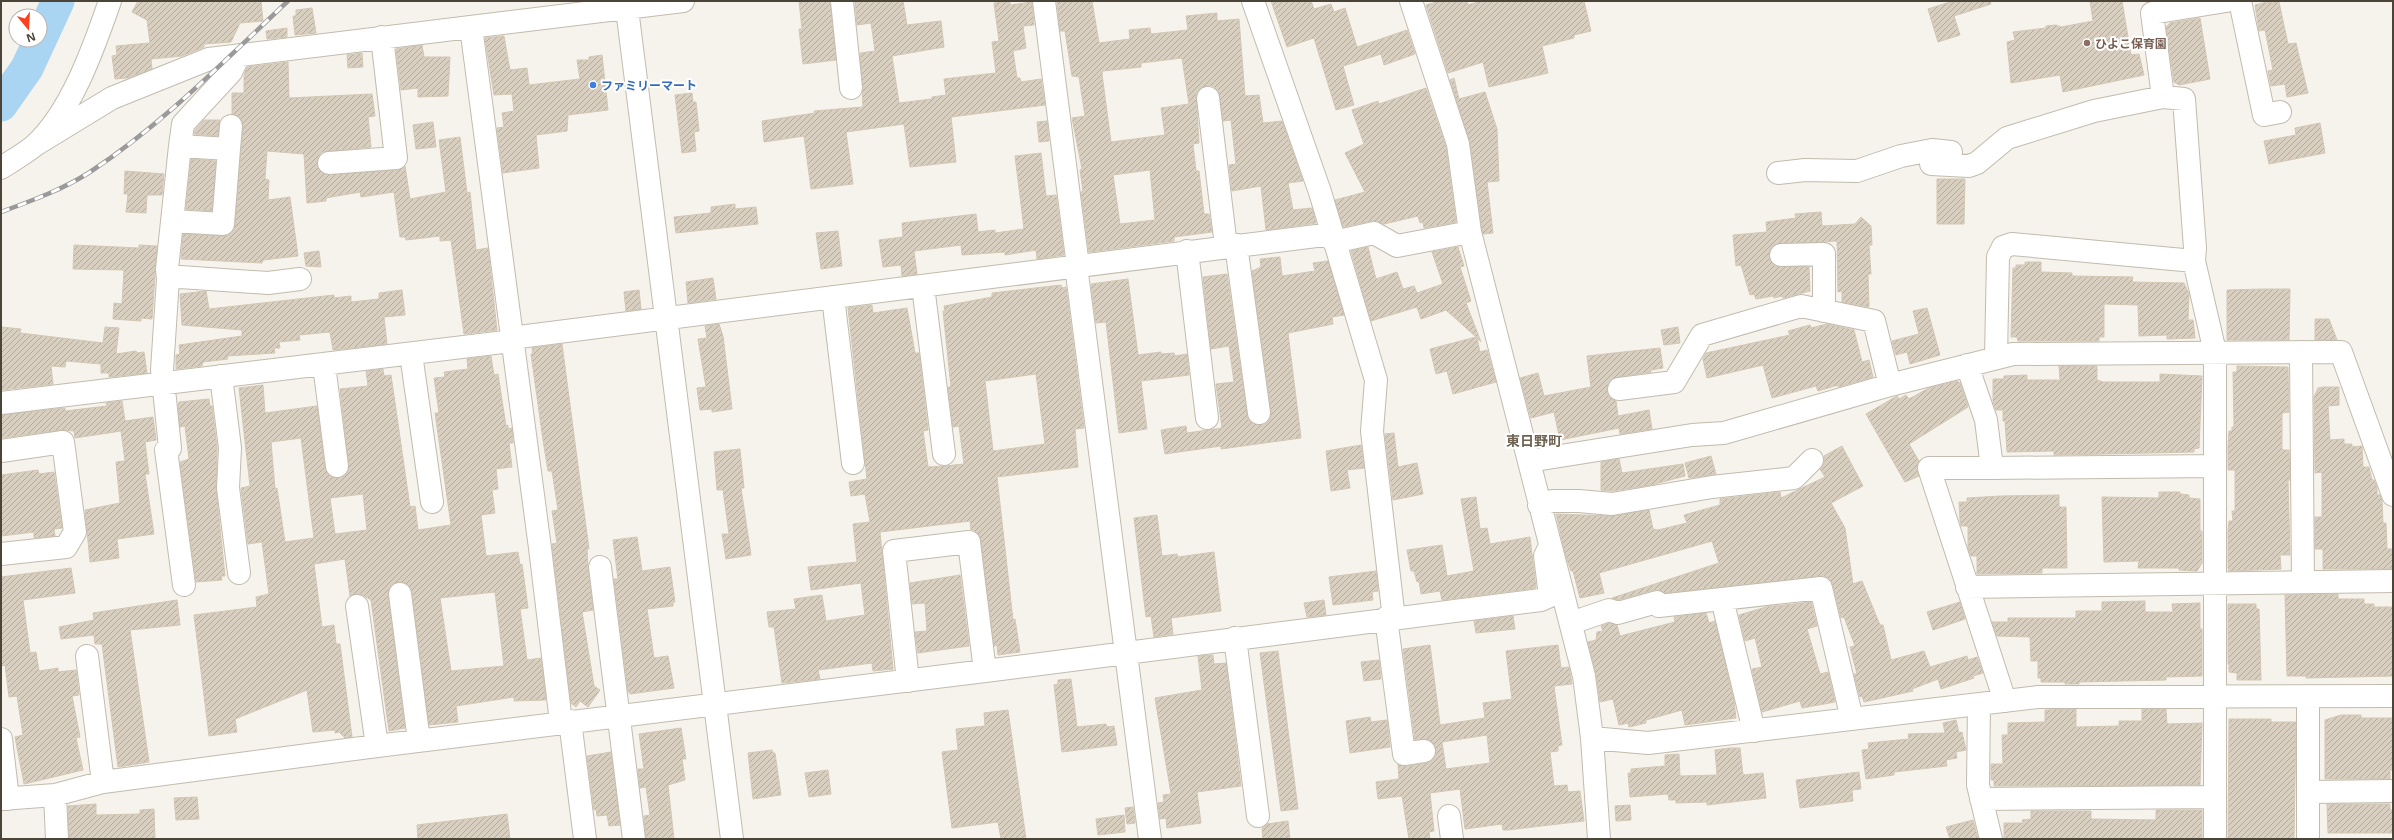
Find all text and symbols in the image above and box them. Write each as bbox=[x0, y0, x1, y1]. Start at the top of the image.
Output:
north arrow bbox=[8, 8, 48, 48]
text: N bbox=[25, 29, 38, 47]
place label: ひよこ保育園 bbox=[2095, 35, 2167, 52]
marker: ひよこ保育園 bbox=[2082, 38, 2092, 48]
place label: ファミリーマート bbox=[601, 77, 697, 94]
marker: ファミリーマート bbox=[588, 80, 598, 90]
district label: 東日野町 bbox=[1506, 431, 1562, 450]

